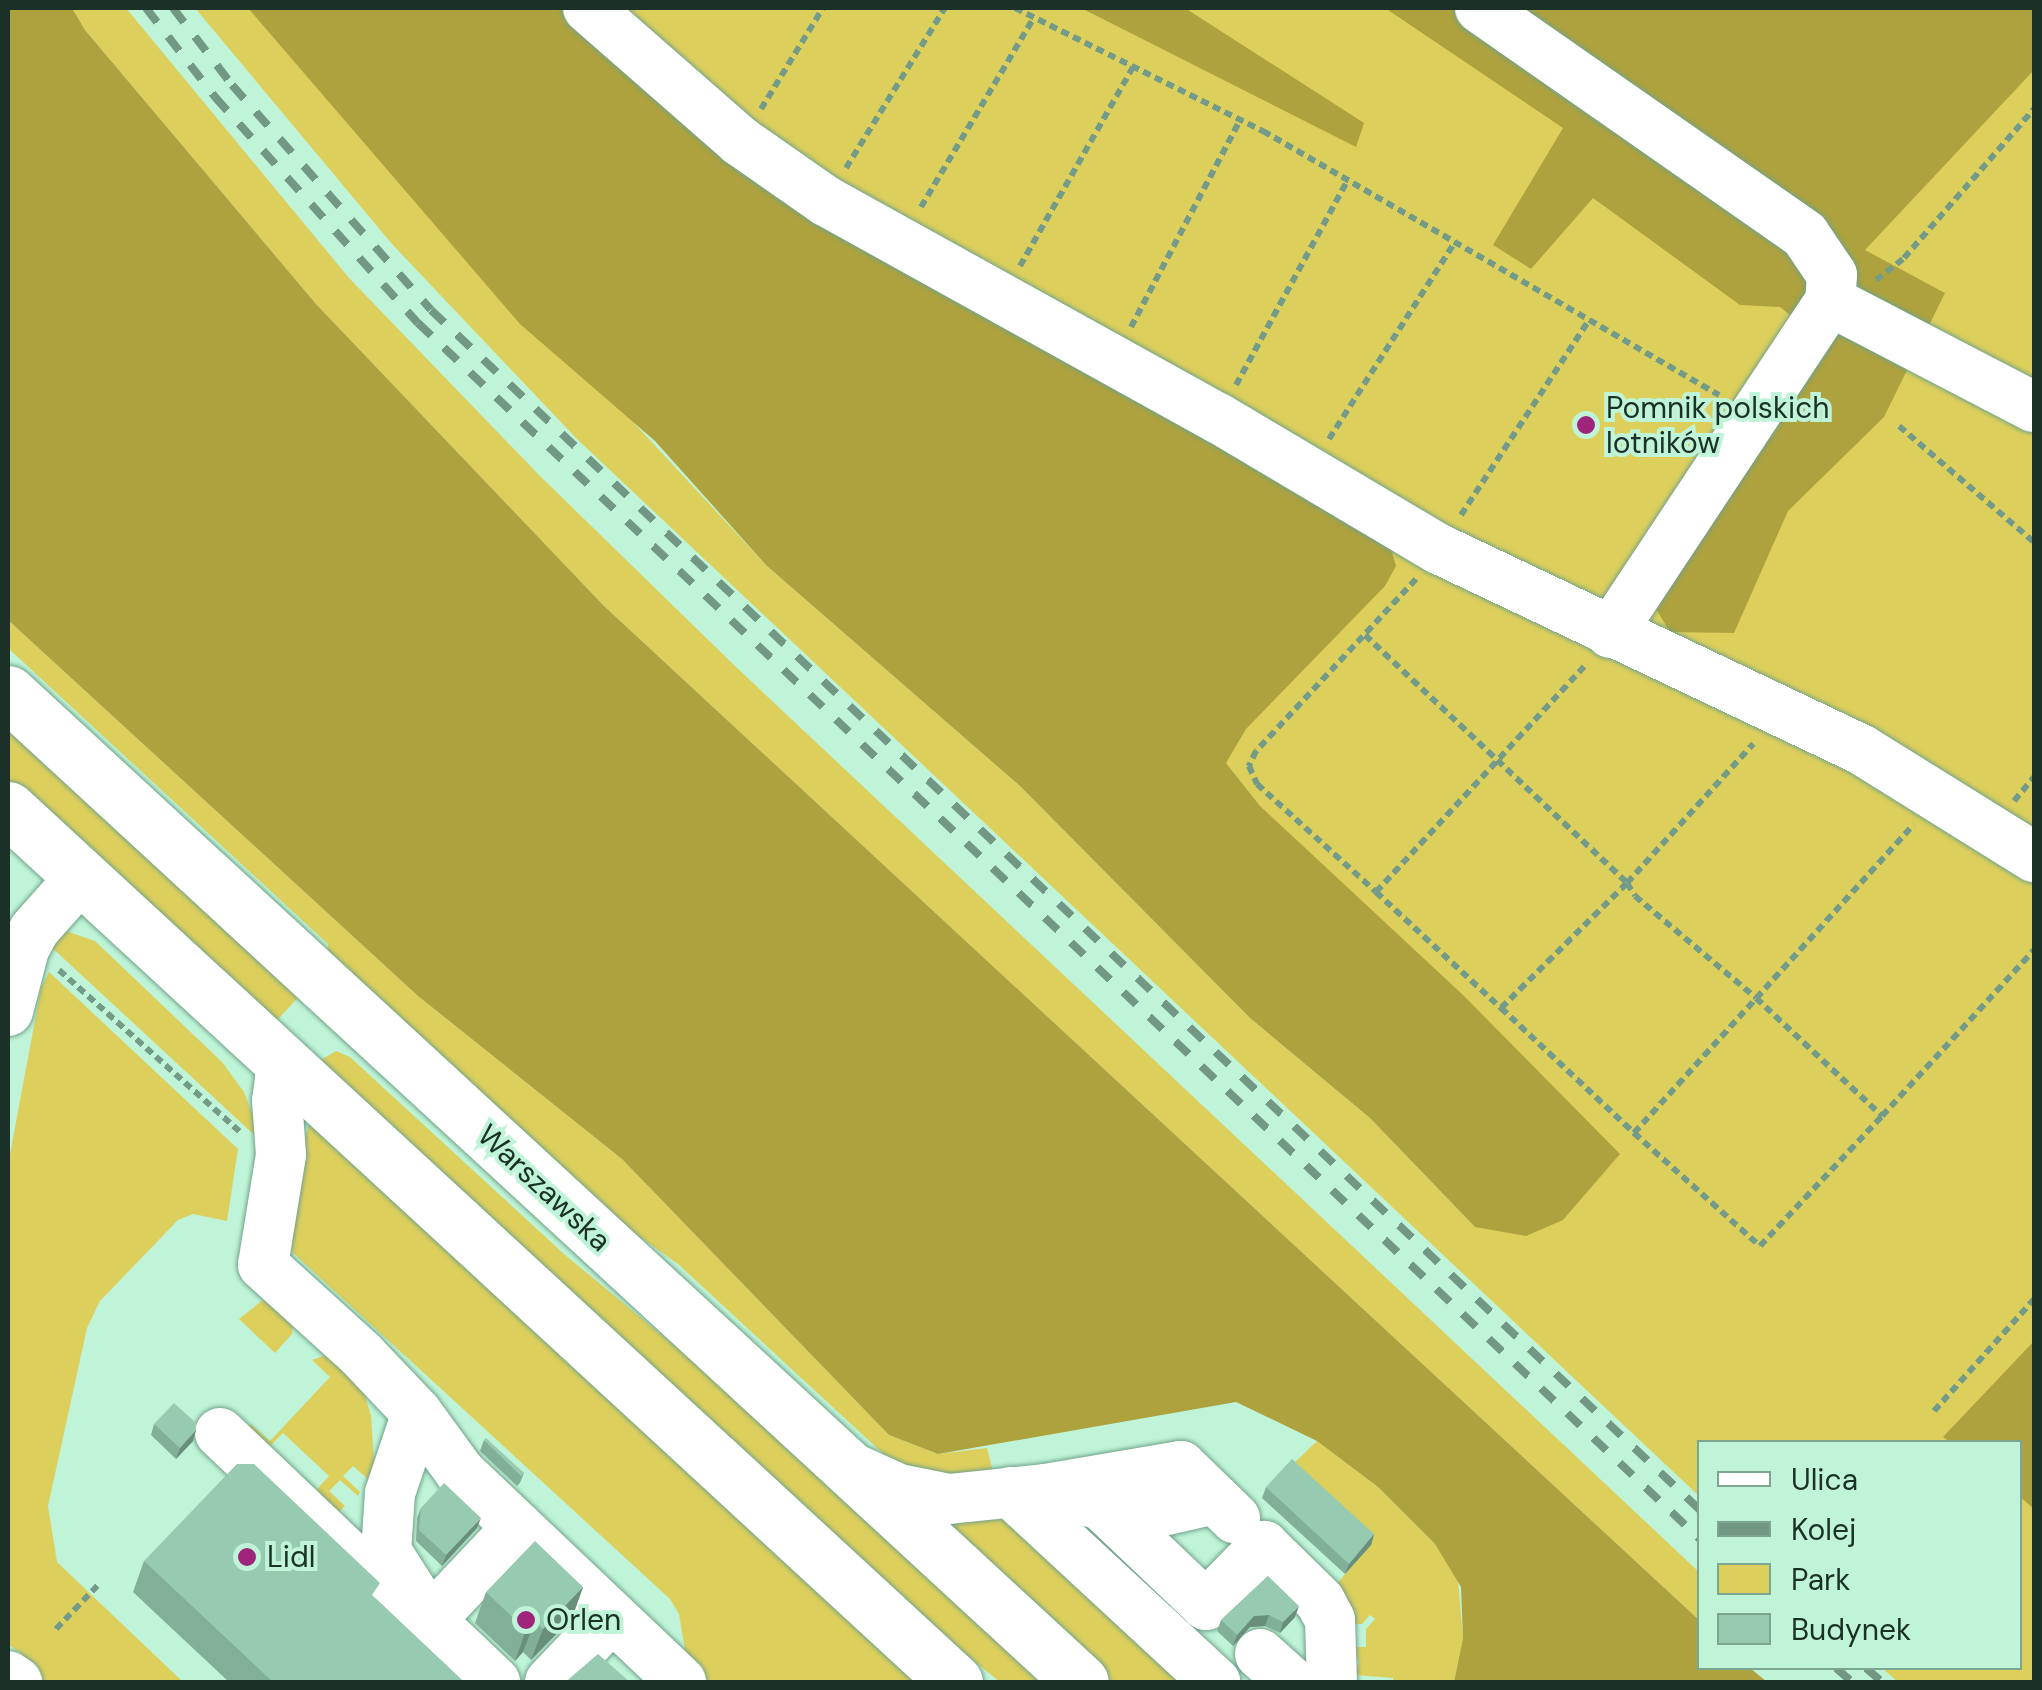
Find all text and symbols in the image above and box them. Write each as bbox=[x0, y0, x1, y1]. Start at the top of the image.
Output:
place label: Pomnik polskich lotników bbox=[1606, 390, 1830, 460]
marker: Pomnik polskich lotników bbox=[1575, 414, 1597, 436]
street label: Warszawska bbox=[470, 1117, 618, 1259]
legend bbox=[1697, 1440, 2022, 1670]
text: Ulica bbox=[1791, 1460, 1858, 1499]
text: Kolej bbox=[1791, 1510, 1856, 1549]
place label: Lidl bbox=[267, 1539, 316, 1575]
marker: Lidl bbox=[236, 1546, 258, 1568]
text: Park bbox=[1791, 1560, 1850, 1599]
place label: Orlen bbox=[546, 1602, 621, 1638]
marker: Orlen bbox=[515, 1609, 537, 1631]
text: Budynek bbox=[1791, 1610, 1911, 1649]

